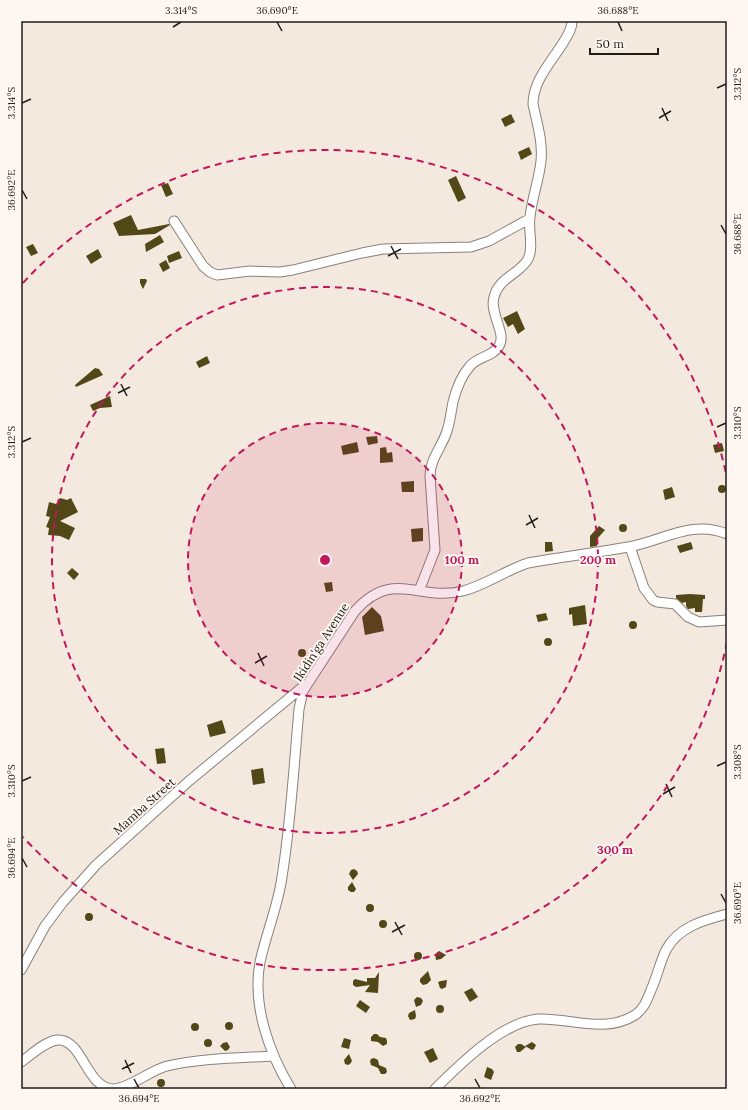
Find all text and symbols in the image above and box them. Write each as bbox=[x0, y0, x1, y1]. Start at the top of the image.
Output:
text: 3.314°S bbox=[165, 4, 197, 17]
text: 36.690°E bbox=[256, 4, 298, 17]
text: 36.688°E bbox=[598, 4, 639, 17]
scale bar bbox=[590, 30, 658, 56]
text: 50 m bbox=[596, 36, 624, 51]
text: 3.312°S bbox=[731, 68, 744, 100]
text: 3.314°S bbox=[5, 87, 18, 119]
text: 36.692°E bbox=[5, 170, 18, 210]
text: 36.688°E bbox=[731, 214, 744, 255]
text: 3.310°S bbox=[731, 406, 744, 440]
text: 3.312°S bbox=[5, 426, 18, 458]
text: 100 m bbox=[445, 552, 479, 567]
text: 200 m bbox=[580, 552, 616, 567]
centre of rings bbox=[318, 553, 332, 567]
street label: Ikidin'ga Avenue bbox=[290, 600, 352, 684]
text: 3.308°S bbox=[731, 744, 744, 780]
text: 3.310°S bbox=[5, 764, 18, 798]
street label: Mamba Street bbox=[110, 774, 178, 838]
text: 36.694°E bbox=[5, 838, 18, 878]
text: 300 m bbox=[597, 842, 633, 857]
text: 36.690°E bbox=[731, 882, 744, 924]
text: 36.694°E bbox=[119, 1092, 159, 1105]
text: 36.692°E bbox=[460, 1092, 500, 1105]

